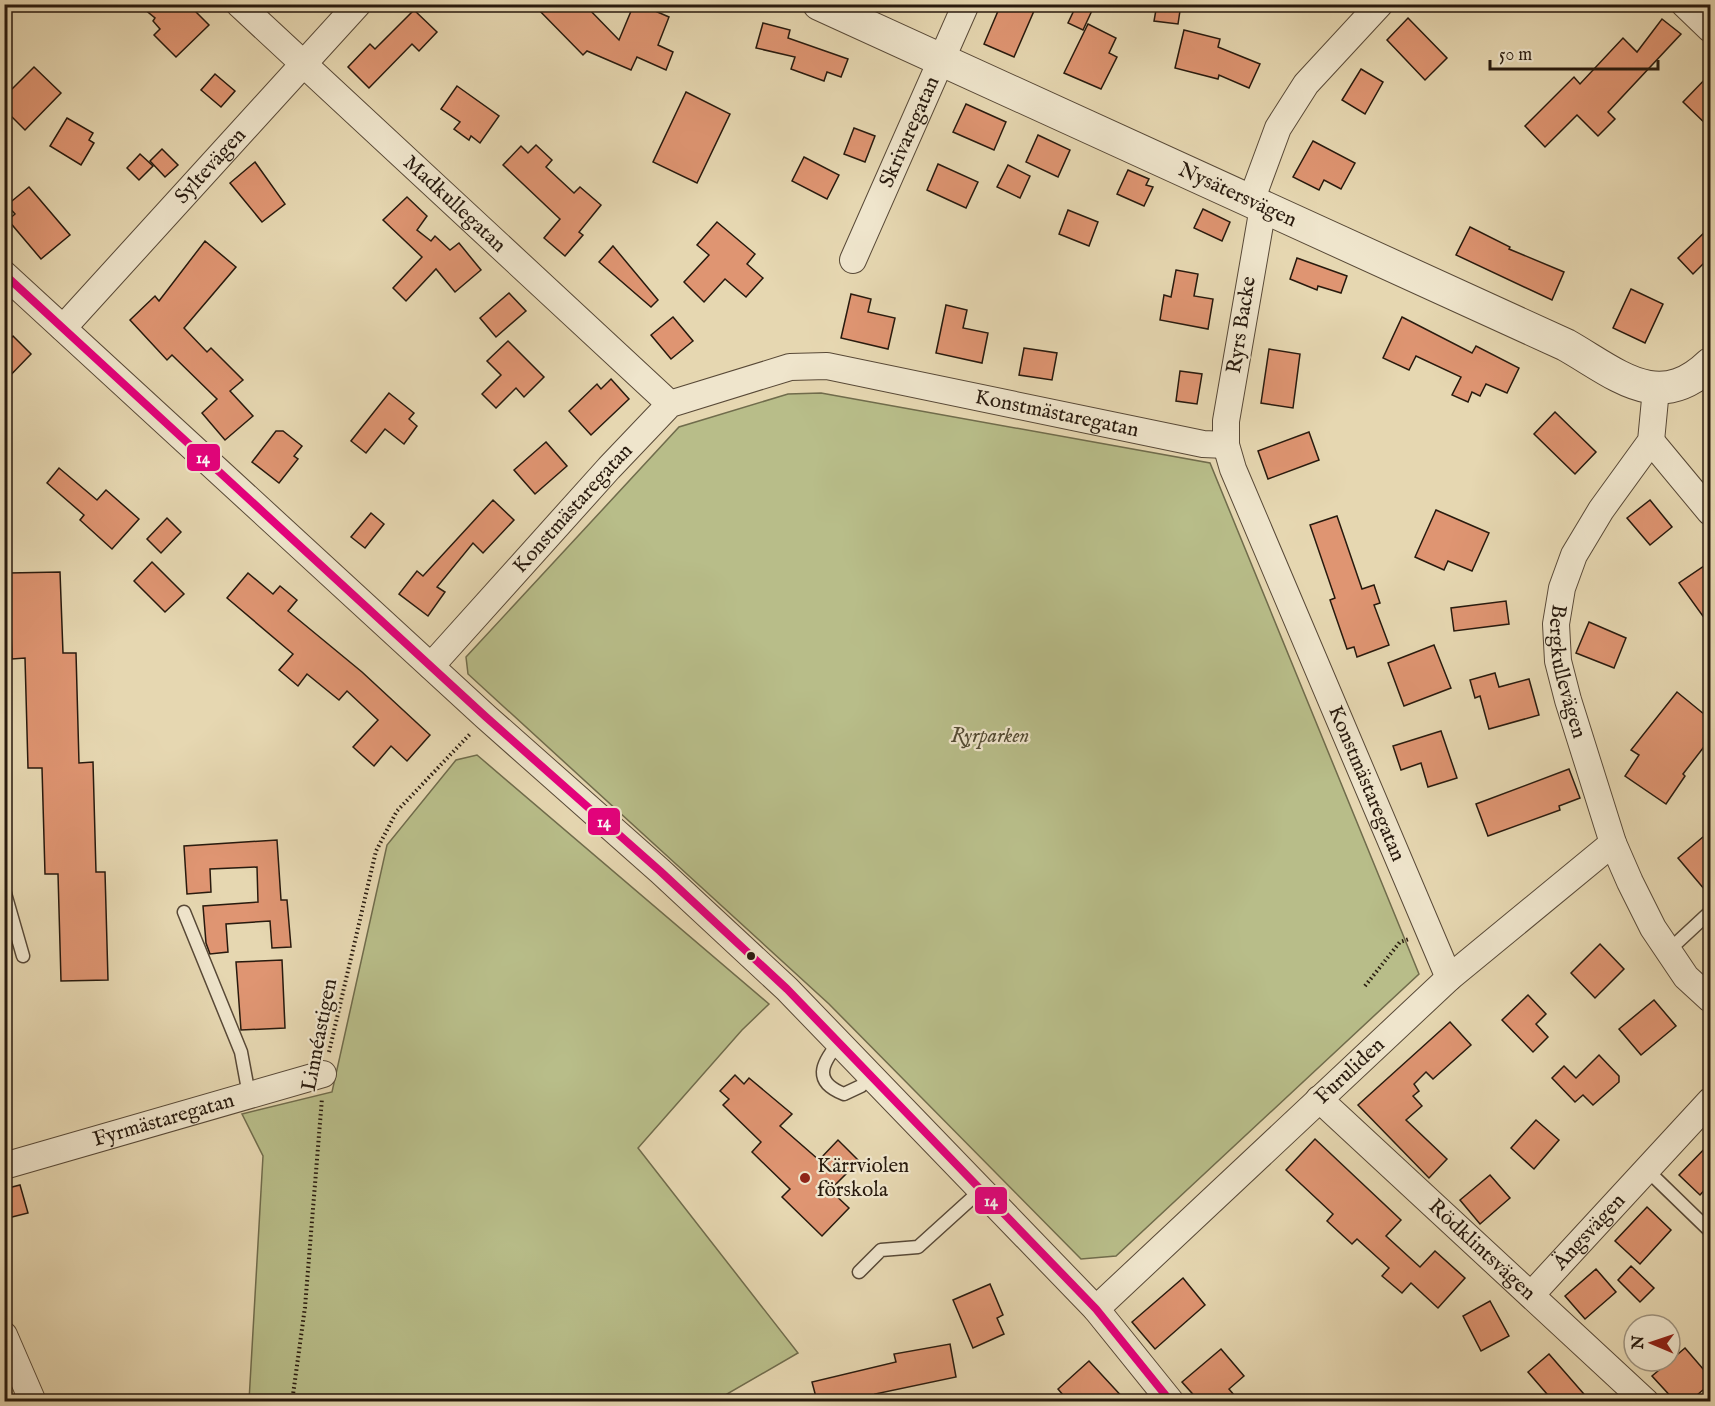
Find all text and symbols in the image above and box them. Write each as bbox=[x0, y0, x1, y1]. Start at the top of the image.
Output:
scale bar bbox=[1490, 33, 1658, 71]
text: 50 m bbox=[1499, 44, 1532, 67]
street label: Skrivaregatan bbox=[873, 72, 946, 192]
street label: Syltevägen bbox=[169, 122, 252, 210]
street label: Madkullegatan bbox=[397, 149, 512, 259]
street label: Nysätersvägen bbox=[1174, 156, 1301, 234]
street label: Ryrs Backe bbox=[1221, 274, 1263, 375]
street label: Konstmästaregatan bbox=[973, 384, 1141, 444]
street label: Konstmästaregatan bbox=[507, 438, 639, 579]
line badge: 14 bbox=[186, 443, 221, 472]
text: 14 bbox=[196, 449, 211, 469]
street label: Bergkullevägen bbox=[1542, 602, 1593, 742]
street label: Konstmästaregatan bbox=[1322, 702, 1411, 866]
park label: Ryrparken bbox=[951, 723, 1029, 750]
line badge: 14 bbox=[587, 807, 621, 836]
text: 14 bbox=[597, 813, 612, 833]
unlabelled marker bbox=[745, 950, 757, 962]
street label: Linnéastigen bbox=[296, 976, 344, 1094]
street label: Furuliden bbox=[1309, 1032, 1390, 1110]
street label: Fyrmästaregatan bbox=[90, 1087, 237, 1153]
place label: Kärrviolen förskola bbox=[817, 1153, 909, 1204]
marker: Kärrviolen förskola bbox=[798, 1171, 812, 1185]
line badge: 14 bbox=[974, 1186, 1008, 1215]
street label: Ängsvägen bbox=[1546, 1188, 1631, 1277]
text: 14 bbox=[984, 1192, 999, 1212]
street label: Rödklintsvägen bbox=[1422, 1193, 1541, 1306]
north arrow bbox=[1622, 1313, 1682, 1373]
text: N bbox=[1629, 1335, 1649, 1351]

